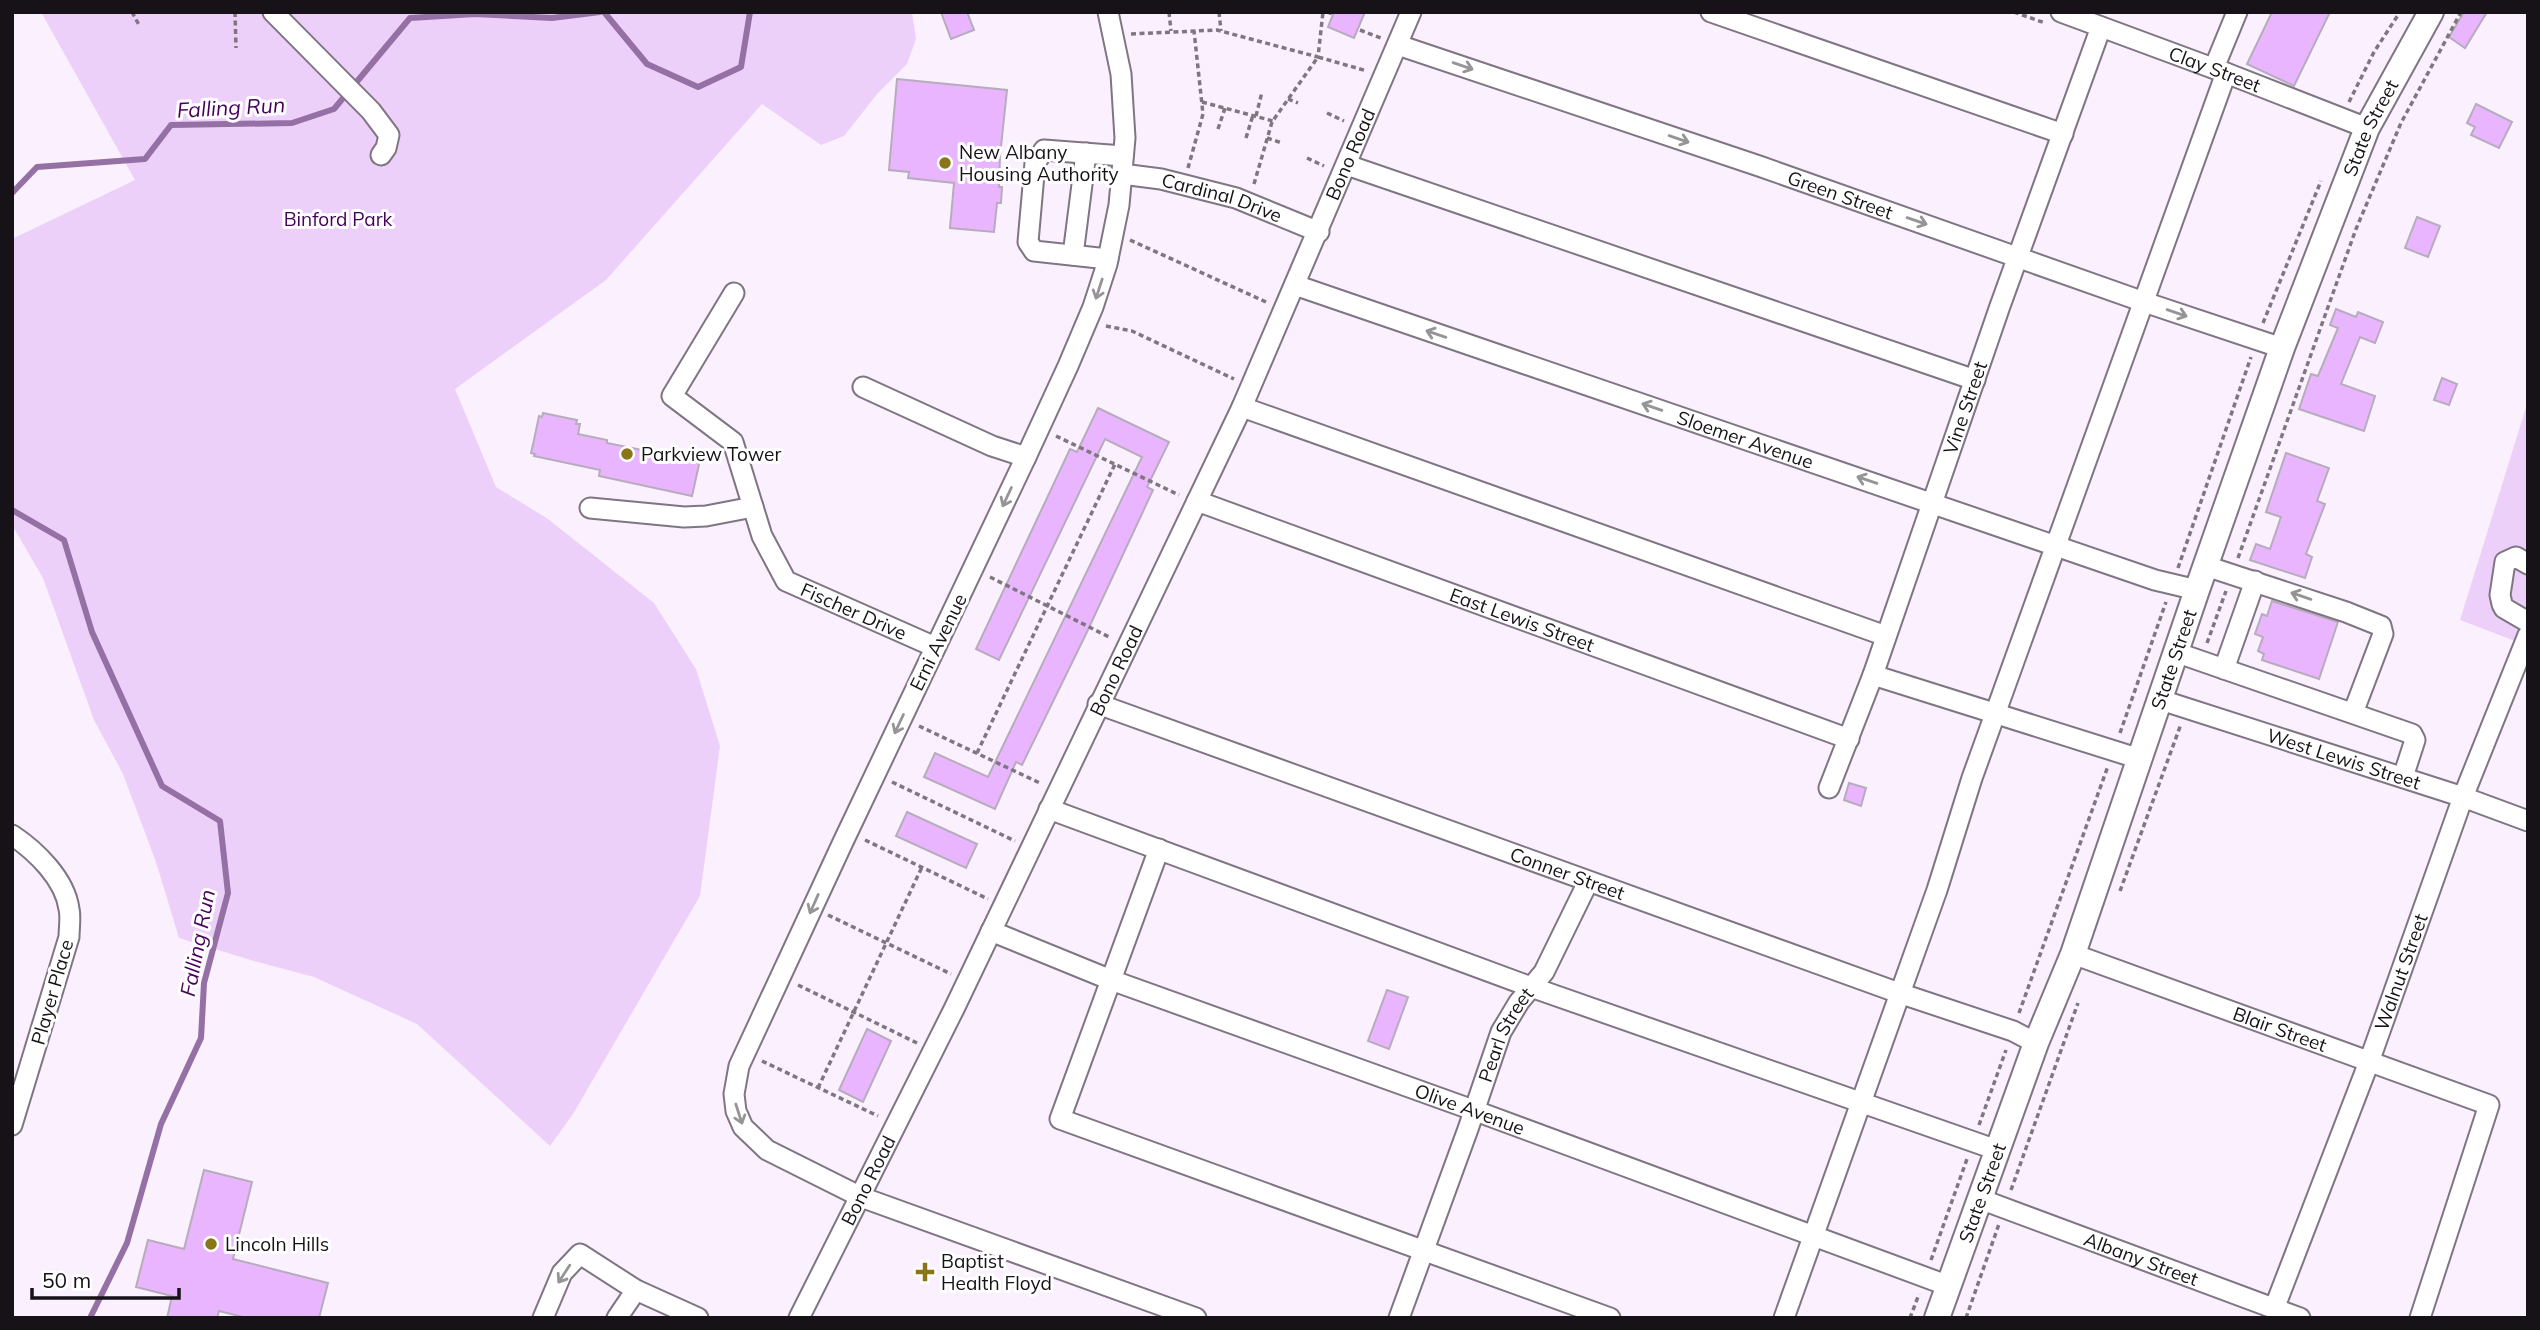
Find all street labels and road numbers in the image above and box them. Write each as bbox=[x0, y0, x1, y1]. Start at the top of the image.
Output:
street label: Clay Street bbox=[2165, 41, 2265, 98]
street label: State Street bbox=[2338, 75, 2404, 180]
street label: Bono Road bbox=[1320, 105, 1380, 204]
street label: Green Street bbox=[1784, 165, 1897, 224]
street label: Cardinal Drive bbox=[1159, 168, 1286, 228]
street label: Vine Street bbox=[1938, 358, 1992, 457]
street label: Sloemer Avenue bbox=[1674, 405, 1817, 474]
street label: Fischer Drive bbox=[797, 577, 910, 645]
street label: East Lewis Street bbox=[1447, 582, 1598, 657]
street label: Erni Avenue bbox=[904, 590, 972, 694]
street label: State Street bbox=[2145, 606, 2202, 713]
street label: Bono Road bbox=[1084, 621, 1148, 720]
street label: West Lewis Street bbox=[2264, 723, 2424, 795]
street label: Conner Street bbox=[1507, 842, 1628, 905]
street label: Walnut Street bbox=[2369, 910, 2433, 1034]
street label: Player Place bbox=[26, 937, 78, 1047]
street label: Pearl Street bbox=[1473, 982, 1538, 1085]
street label: Blair Street bbox=[2230, 1001, 2330, 1057]
street label: Olive Avenue bbox=[1412, 1078, 1528, 1140]
street label: Bono Road bbox=[835, 1131, 901, 1229]
street label: State Street bbox=[1953, 1139, 2011, 1246]
street label: Albany Street bbox=[2081, 1227, 2202, 1291]

